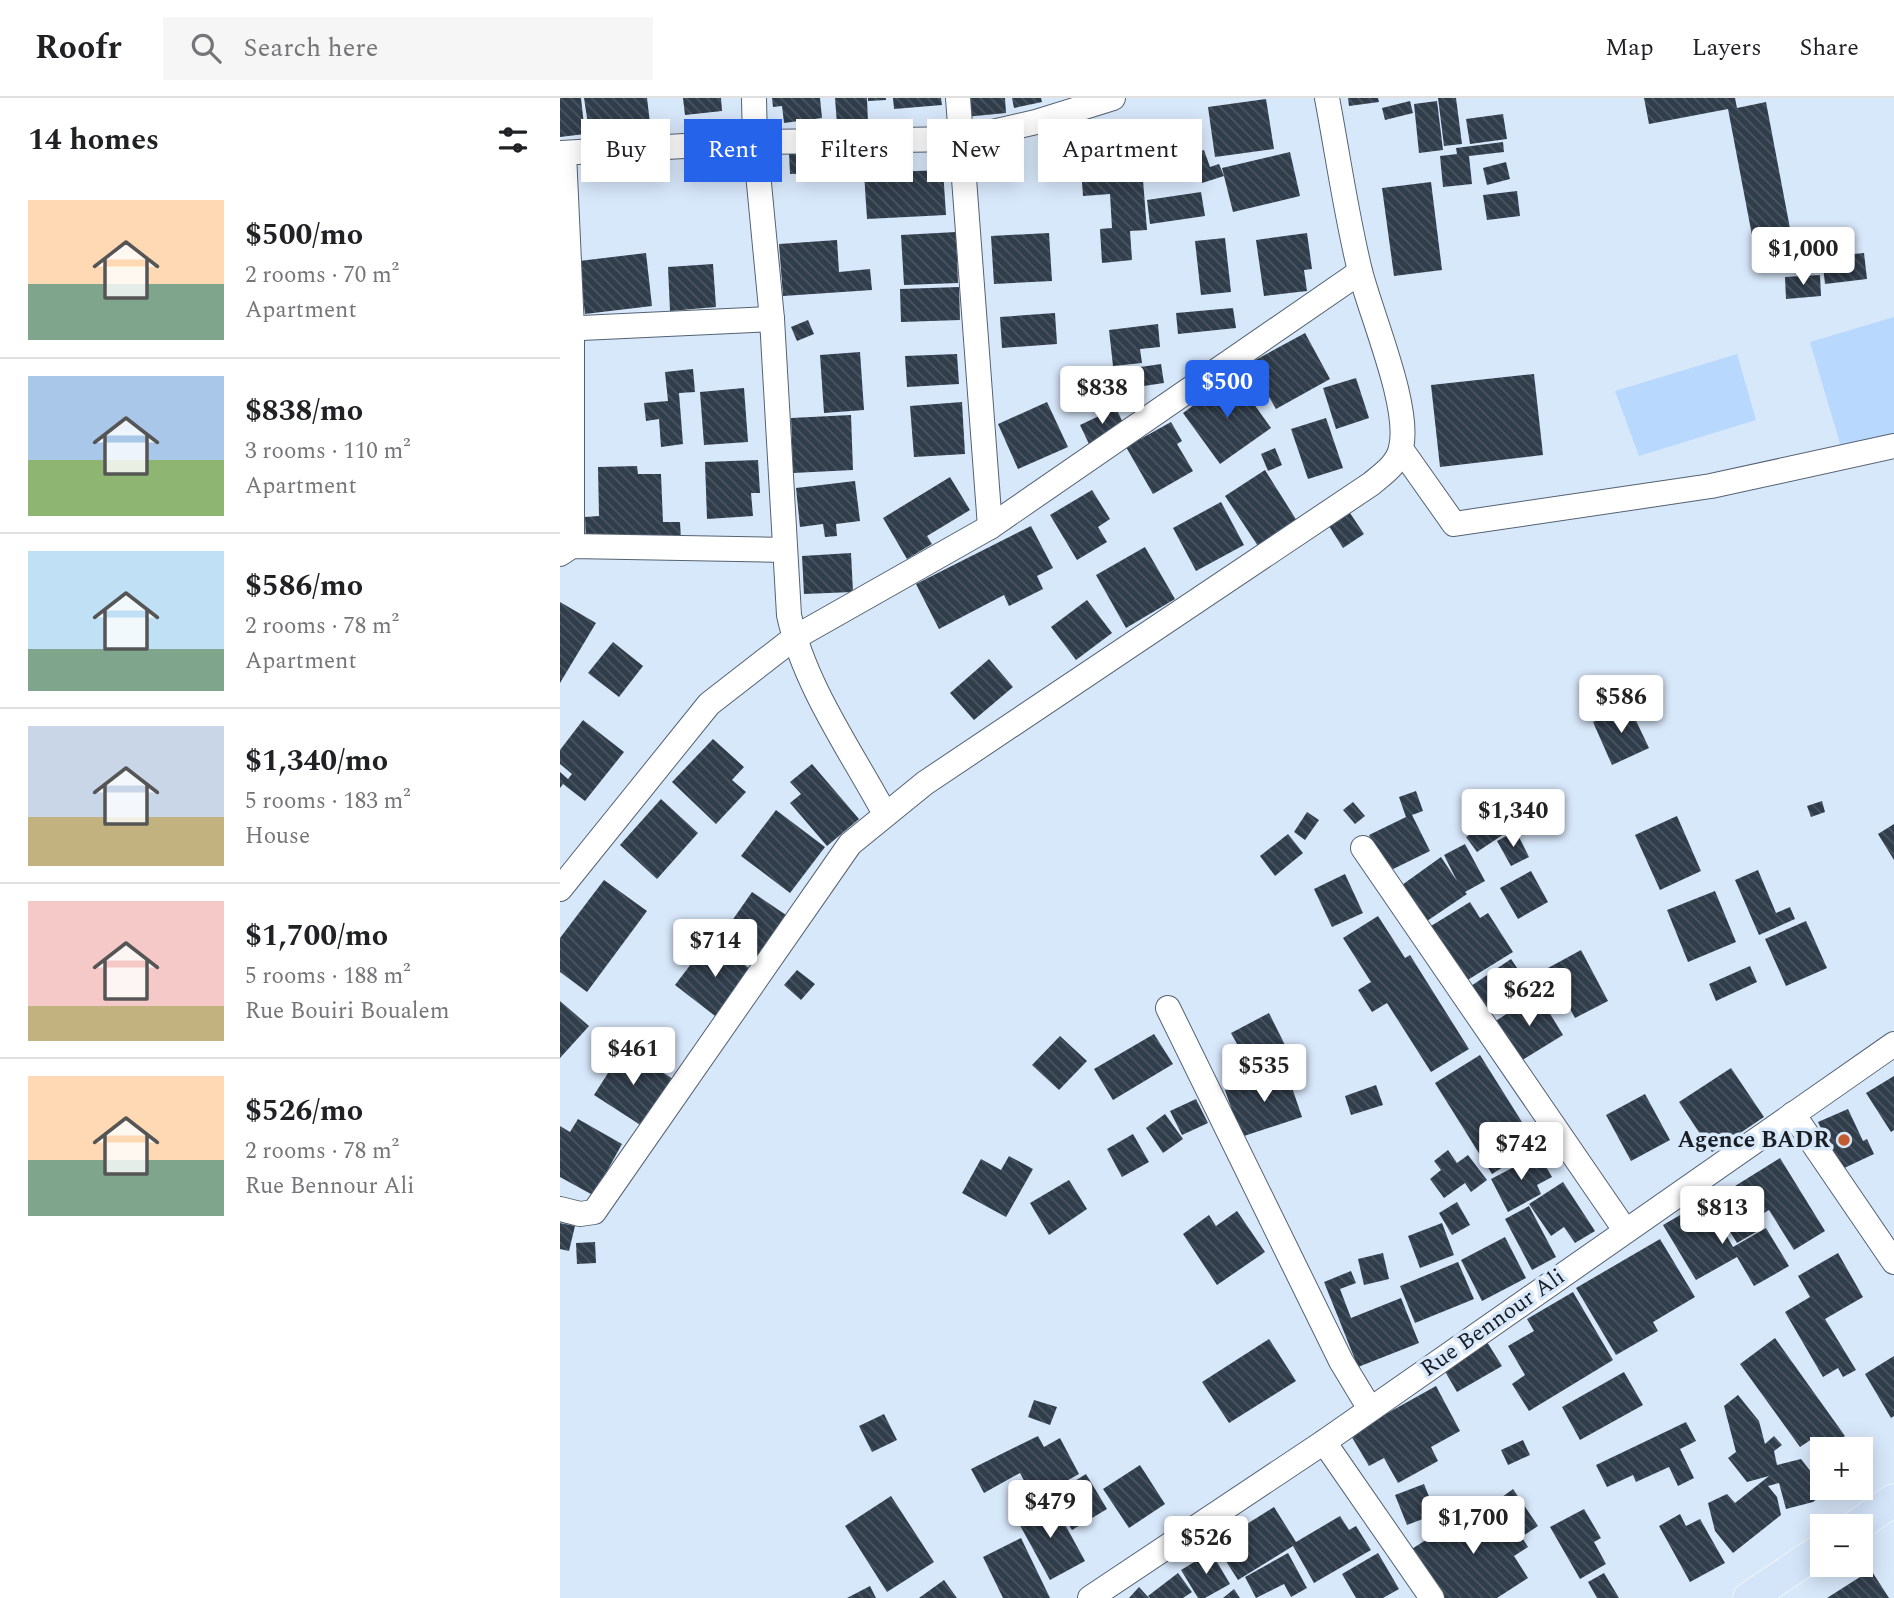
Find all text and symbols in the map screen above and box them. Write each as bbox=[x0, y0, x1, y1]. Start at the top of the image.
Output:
search box bbox=[163, 17, 653, 80]
text: Roofr bbox=[35, 23, 121, 73]
text: Search here bbox=[243, 28, 378, 68]
icon: search bbox=[187, 29, 225, 67]
text: Map bbox=[1605, 30, 1654, 66]
text: Layers bbox=[1692, 30, 1762, 66]
text: Share bbox=[1800, 30, 1859, 66]
text: 14 homes bbox=[28, 117, 159, 163]
chip: Buy bbox=[581, 119, 670, 182]
chip: Rent bbox=[684, 119, 782, 182]
chip: Filters bbox=[796, 119, 913, 182]
chip: New bbox=[927, 119, 1024, 182]
chip: Apartment bbox=[1038, 119, 1202, 182]
icon: filters bbox=[494, 121, 532, 159]
text: $500/mo bbox=[245, 212, 363, 258]
icon: home bbox=[84, 228, 168, 312]
pin: $1,000 bbox=[1746, 228, 1860, 287]
text: $1,000 bbox=[1768, 232, 1838, 267]
text: 2 rooms · 70 m² bbox=[245, 258, 399, 293]
text: Apartment bbox=[245, 293, 357, 328]
pin: $500 bbox=[1186, 360, 1268, 420]
text: $500 bbox=[1201, 365, 1253, 400]
pin: $838 bbox=[1061, 366, 1143, 426]
text: $838 bbox=[1076, 371, 1128, 406]
text: $838/mo bbox=[245, 388, 363, 434]
icon: home bbox=[84, 404, 168, 488]
text: 3 rooms · 110 m² bbox=[245, 434, 411, 469]
text: Apartment bbox=[245, 469, 357, 504]
text: $586/mo bbox=[245, 563, 363, 609]
icon: home bbox=[84, 579, 168, 663]
text: 2 rooms · 78 m² bbox=[245, 609, 399, 644]
text: Apartment bbox=[245, 644, 357, 679]
pin: $586 bbox=[1580, 676, 1662, 735]
text: $586 bbox=[1595, 680, 1647, 715]
text: $1,340/mo bbox=[245, 738, 388, 784]
icon: home bbox=[84, 754, 168, 838]
text: 5 rooms · 183 m² bbox=[245, 784, 411, 819]
pin: $1,340 bbox=[1456, 790, 1570, 849]
text: $1,340 bbox=[1478, 794, 1548, 829]
text: House bbox=[245, 819, 310, 854]
text: $1,700/mo bbox=[245, 913, 388, 959]
pin: $714 bbox=[674, 920, 756, 979]
text: $714 bbox=[689, 924, 741, 959]
icon: home bbox=[84, 929, 168, 1013]
text: 5 rooms · 188 m² bbox=[245, 959, 411, 994]
pin: $622 bbox=[1488, 968, 1570, 1028]
text: $622 bbox=[1503, 973, 1555, 1008]
text: Rue Bouiri Boualem bbox=[245, 994, 449, 1029]
pin: $461 bbox=[592, 1028, 674, 1087]
text: $461 bbox=[607, 1032, 659, 1067]
pin: $535 bbox=[1223, 1044, 1305, 1104]
text: $535 bbox=[1238, 1049, 1290, 1084]
text: $526/mo bbox=[245, 1088, 363, 1134]
icon: home bbox=[84, 1104, 168, 1188]
pin: $742 bbox=[1480, 1122, 1562, 1182]
place label: Agence BADR bbox=[1678, 1123, 1830, 1158]
text: $742 bbox=[1495, 1127, 1547, 1162]
marker: Agence BADR bbox=[1836, 1132, 1852, 1148]
text: 2 rooms · 78 m² bbox=[245, 1134, 399, 1169]
text: Rue Bennour Ali bbox=[245, 1169, 414, 1204]
pin: $813 bbox=[1681, 1186, 1763, 1246]
text: $813 bbox=[1696, 1191, 1748, 1226]
street label: Rue Bennour Ali bbox=[1414, 1260, 1572, 1386]
map controls bbox=[1810, 1437, 1873, 1577]
button: + bbox=[1810, 1437, 1873, 1500]
pin: $479 bbox=[1009, 1480, 1091, 1540]
text: $479 bbox=[1024, 1485, 1076, 1520]
pin: $1,700 bbox=[1416, 1496, 1530, 1556]
text: $1,700 bbox=[1438, 1501, 1508, 1536]
button: − bbox=[1810, 1514, 1873, 1577]
pin: $526 bbox=[1165, 1516, 1247, 1576]
text: $526 bbox=[1180, 1521, 1232, 1556]

